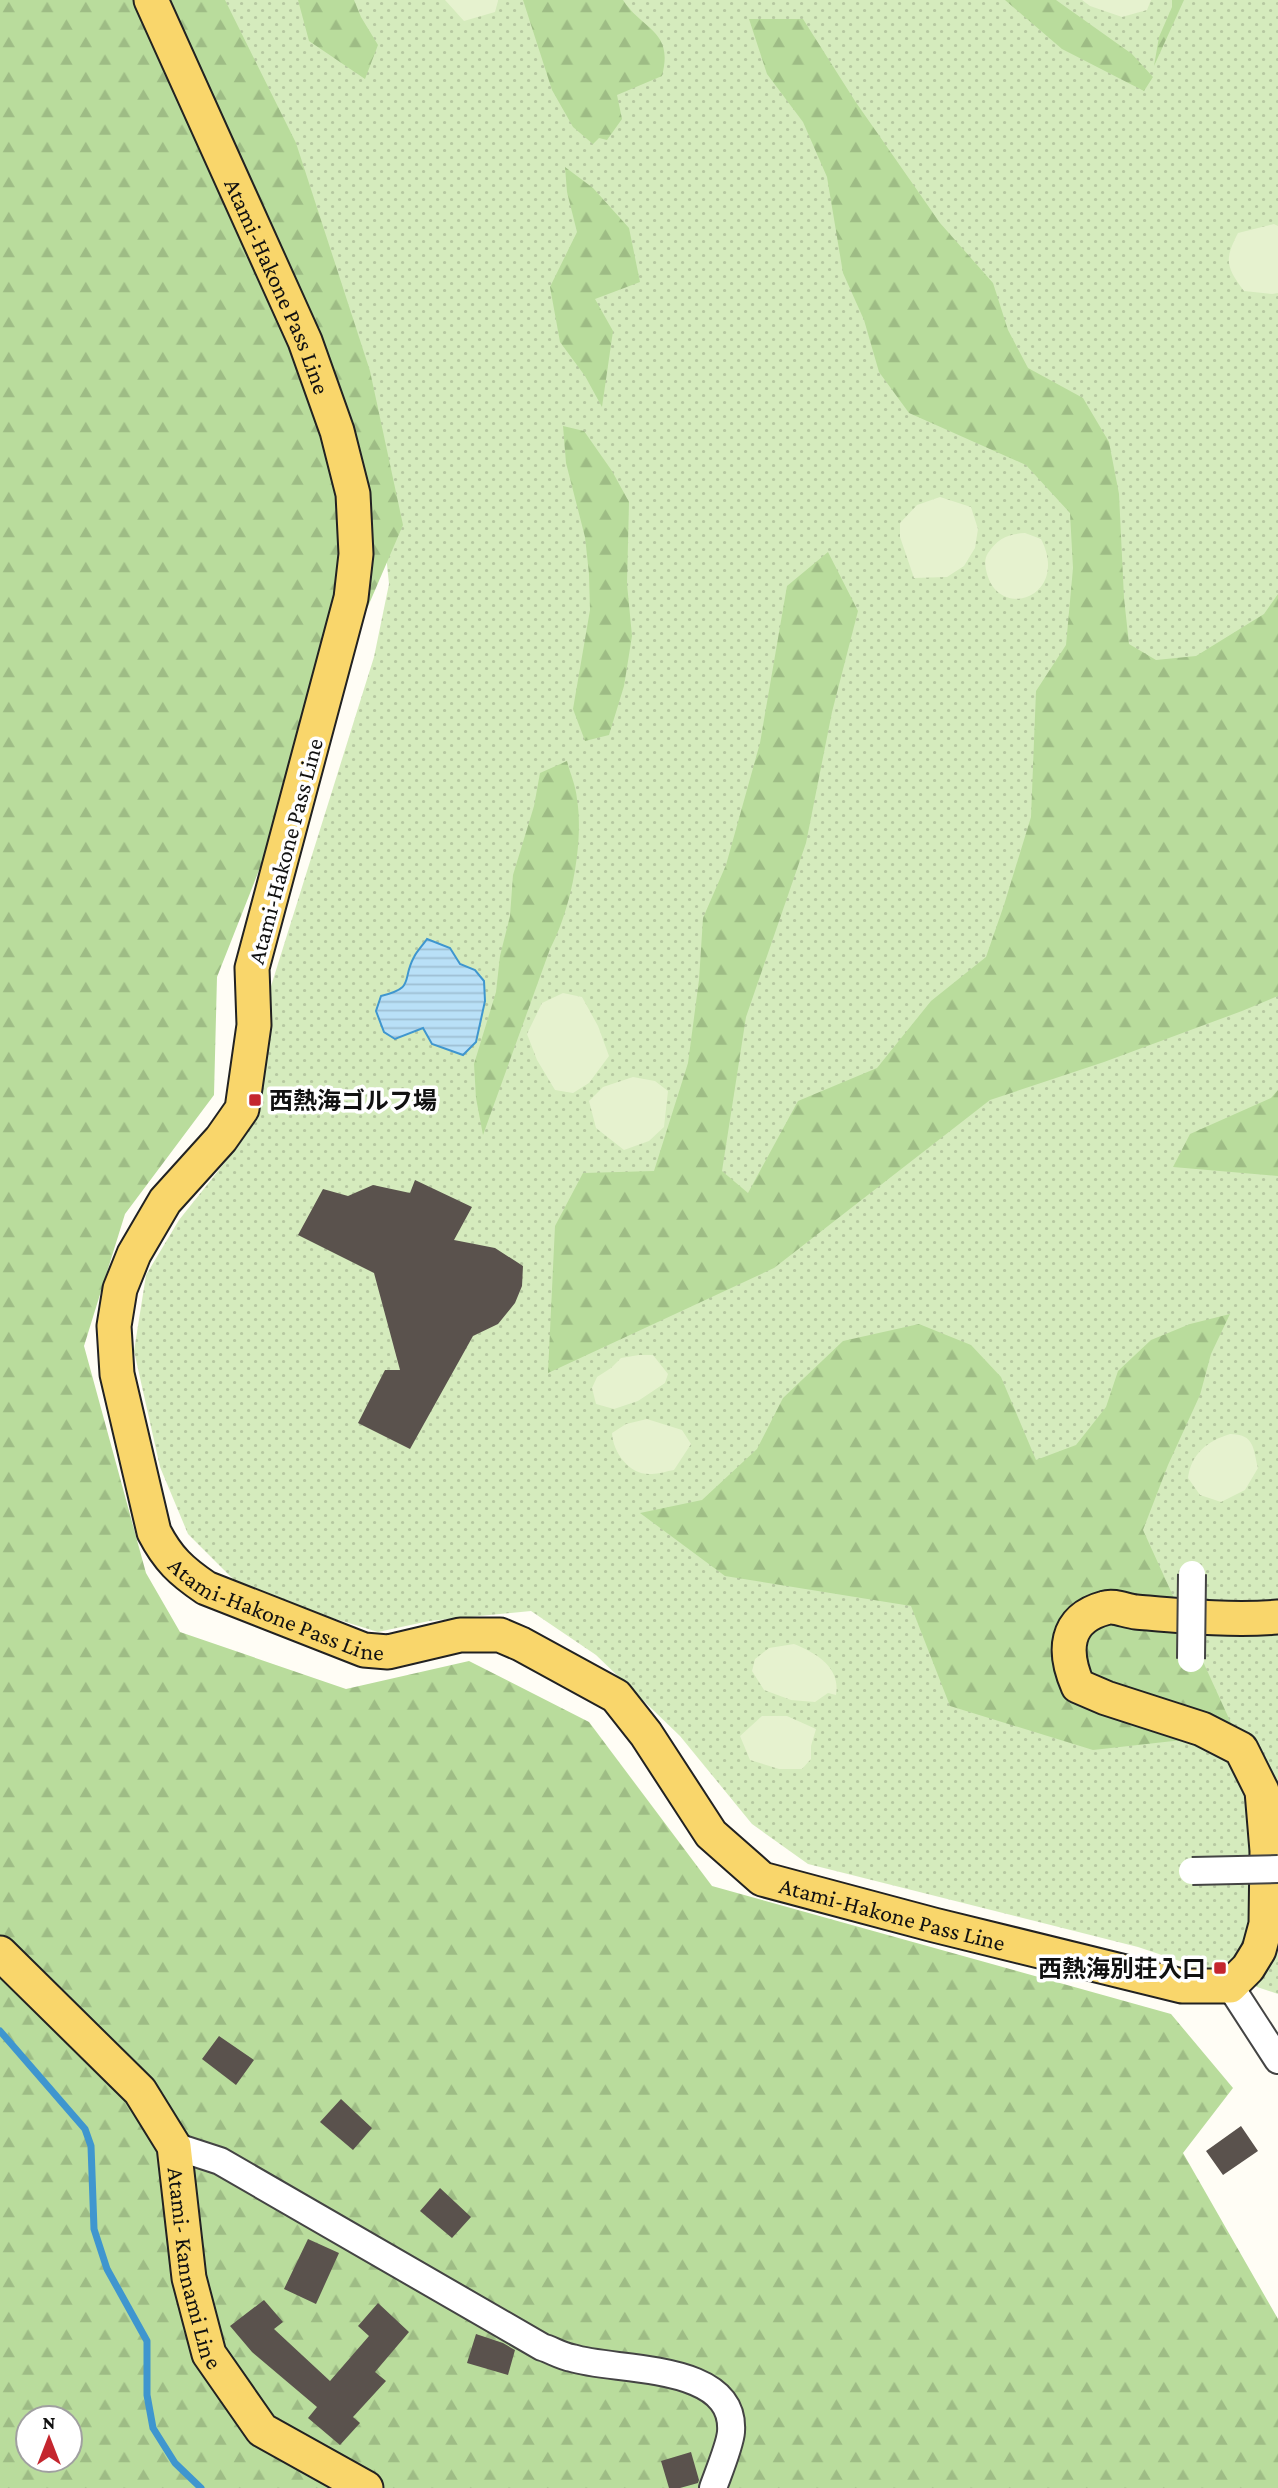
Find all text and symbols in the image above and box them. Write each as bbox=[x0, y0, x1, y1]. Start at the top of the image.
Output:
street label: Atami-Hakone Pass Line bbox=[220, 174, 336, 397]
street label: Atami-Hakone Pass Line bbox=[242, 735, 328, 967]
place label: 西熱海ゴルフ場 bbox=[269, 1087, 437, 1114]
marker: 西熱海ゴルフ場 bbox=[247, 1092, 263, 1108]
street label: Atami-Hakone Pass Line bbox=[163, 1551, 385, 1665]
street label: Atami-Hakone Pass Line bbox=[777, 1871, 1008, 1956]
place label: 西熱海別荘入口 bbox=[1038, 1955, 1206, 1982]
marker: 西熱海別荘入口 bbox=[1212, 1960, 1228, 1976]
street label: Atami- Kannami Line bbox=[163, 2166, 228, 2374]
north arrow bbox=[14, 2404, 84, 2474]
text: N bbox=[43, 2412, 56, 2433]

